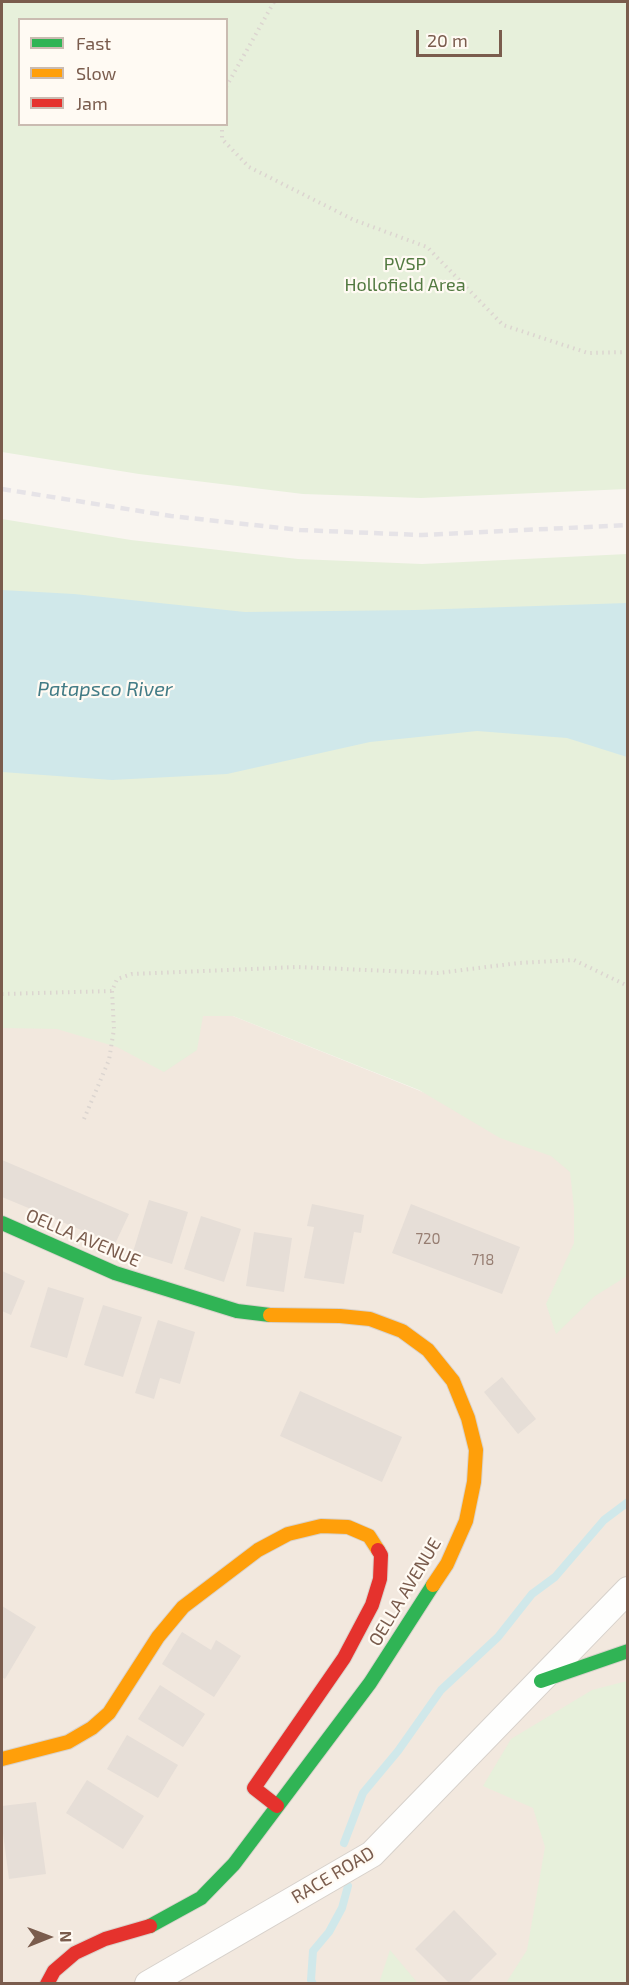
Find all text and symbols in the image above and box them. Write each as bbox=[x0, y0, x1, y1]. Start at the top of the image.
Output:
legend bbox=[18, 18, 228, 126]
scale bar bbox=[419, 18, 504, 56]
text: 20 m bbox=[427, 29, 468, 51]
text: Fast bbox=[76, 32, 111, 54]
text: Slow bbox=[76, 62, 116, 84]
text: Jam bbox=[76, 92, 108, 114]
park label: PVSP Hollofield Area bbox=[344, 253, 466, 296]
water label: Patapsco River bbox=[37, 677, 173, 701]
street label: OELLA AVENUE bbox=[23, 1204, 143, 1272]
house number: 720 bbox=[415, 1230, 441, 1248]
house number: 718 bbox=[472, 1251, 494, 1269]
street label: OELLA AVENUE bbox=[364, 1534, 446, 1650]
street label: RACE ROAD bbox=[288, 1842, 378, 1908]
north arrow bbox=[18, 1907, 78, 1967]
text: N bbox=[57, 1931, 76, 1943]

